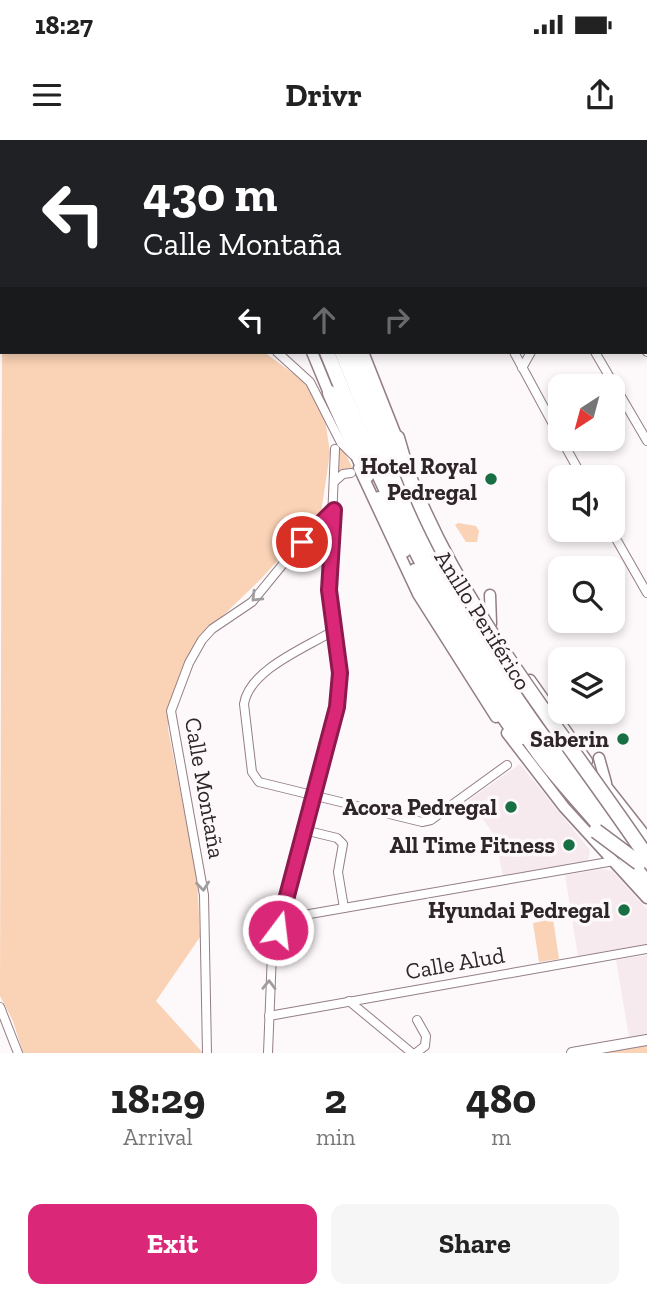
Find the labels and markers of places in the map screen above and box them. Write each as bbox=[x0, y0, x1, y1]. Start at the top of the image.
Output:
place label: Hotel Royal Pedregal bbox=[360, 452, 477, 506]
marker: Hotel Royal Pedregal bbox=[483, 471, 499, 487]
pin bbox=[272, 512, 332, 572]
place label: Saberin bbox=[530, 725, 609, 753]
marker: Saberin bbox=[615, 731, 631, 747]
place label: Acora Pedregal bbox=[342, 793, 497, 821]
marker: Acora Pedregal bbox=[503, 799, 519, 815]
place label: All Time Fitness bbox=[389, 831, 555, 859]
marker: All Time Fitness bbox=[561, 837, 577, 853]
place label: Hyundai Pedregal bbox=[428, 896, 610, 924]
marker: Hyundai Pedregal bbox=[616, 902, 632, 918]

